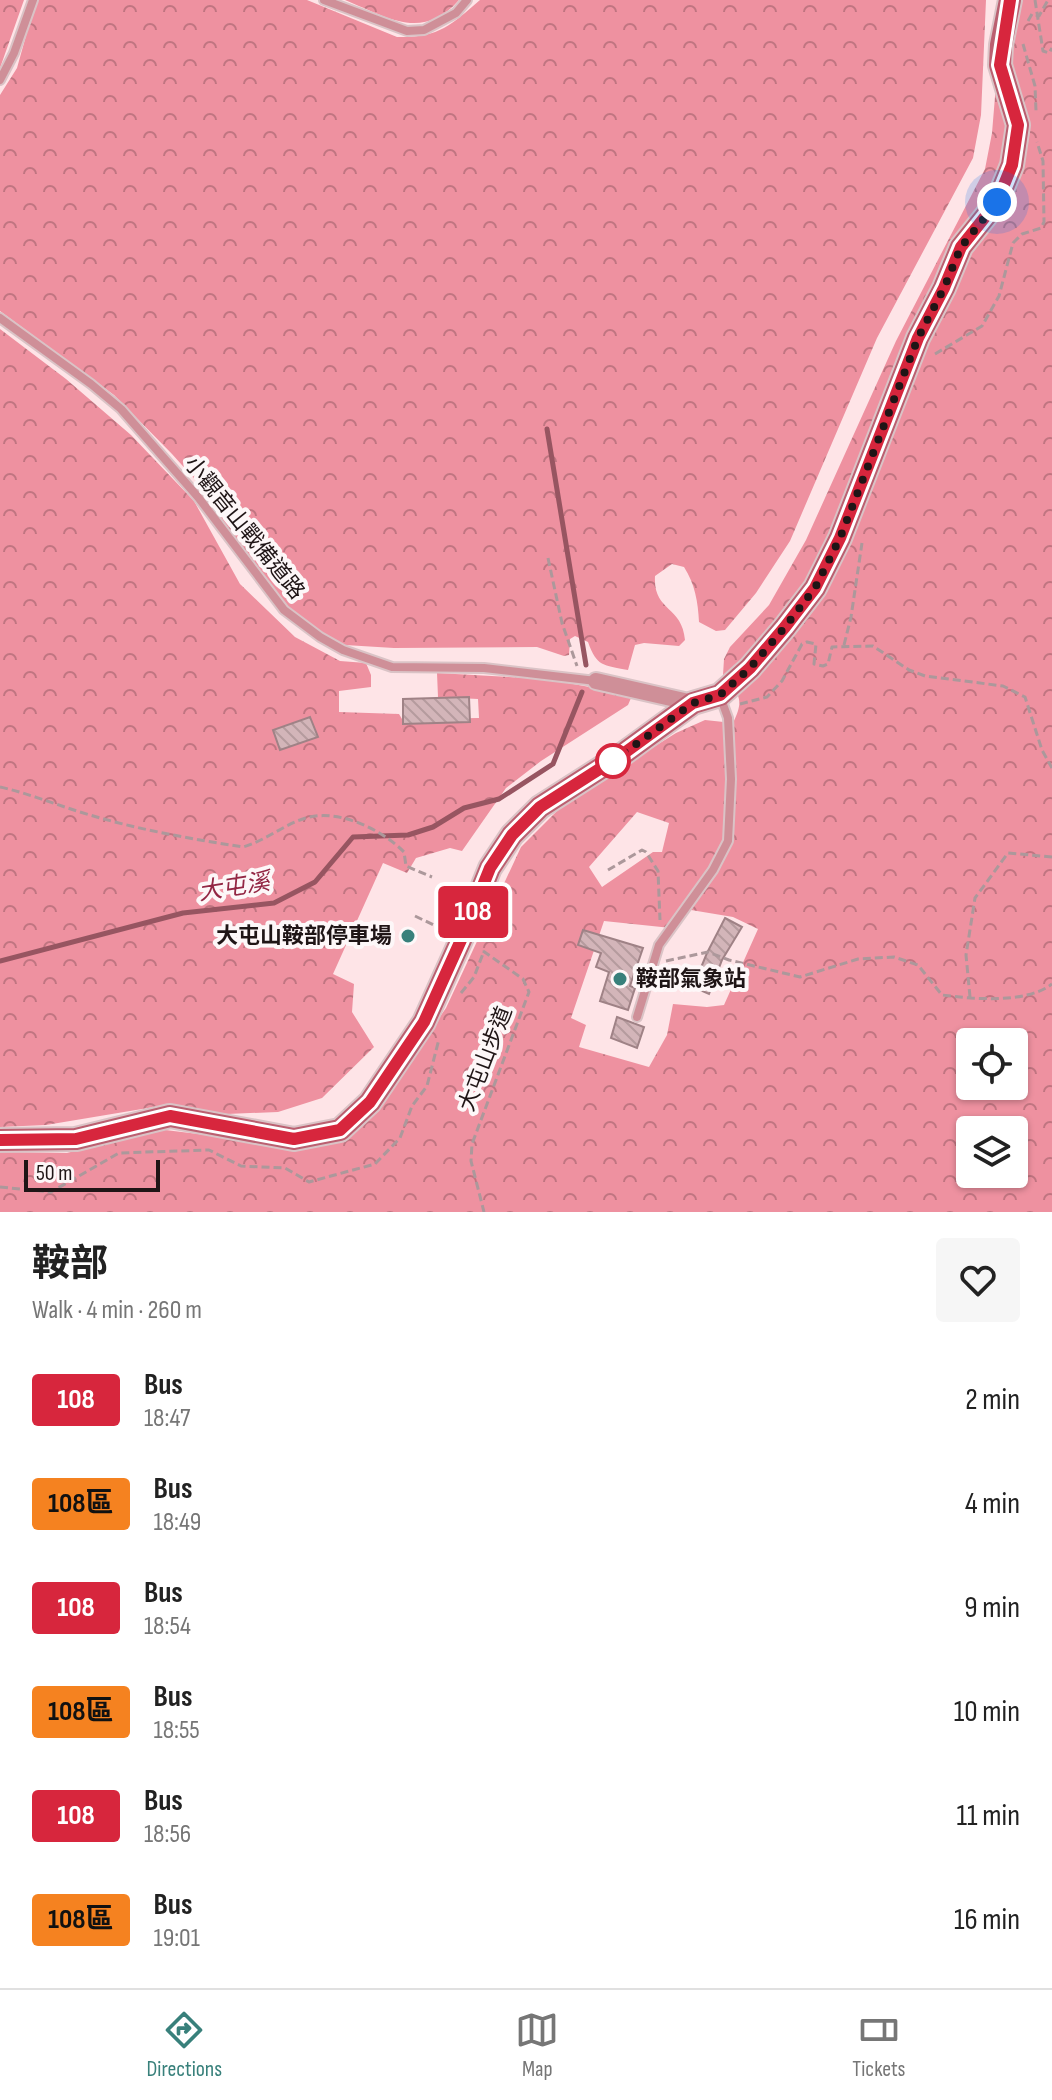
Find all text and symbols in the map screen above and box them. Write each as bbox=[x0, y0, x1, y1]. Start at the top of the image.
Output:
your location bbox=[977, 182, 1017, 222]
street label: 小觀音山戰備道路 bbox=[178, 451, 310, 605]
unlabelled marker bbox=[596, 744, 630, 778]
water label: 大屯溪 bbox=[196, 867, 275, 907]
line badge: 108 bbox=[427, 886, 519, 938]
text: 108 bbox=[454, 895, 492, 928]
place label: 大屯山鞍部停車場 bbox=[216, 923, 392, 950]
marker: 大屯山鞍部停車場 bbox=[399, 927, 417, 945]
place label: 鞍部氣象站 bbox=[636, 966, 746, 993]
marker: 鞍部氣象站 bbox=[611, 970, 629, 988]
street label: 大屯山步道 bbox=[454, 1003, 518, 1115]
map controls bbox=[956, 1028, 1028, 1188]
button: locate bbox=[956, 1028, 1028, 1100]
button: layers bbox=[956, 1116, 1028, 1188]
scale bar bbox=[24, 1156, 160, 1192]
text: 50 m bbox=[36, 1160, 72, 1187]
button: heart bbox=[936, 1238, 1020, 1322]
text: 鞍部 bbox=[32, 1242, 108, 1287]
text: Walk · 4 min · 260 m bbox=[32, 1295, 202, 1326]
text: Bus bbox=[144, 1367, 183, 1403]
text: 2 min bbox=[965, 1382, 1020, 1418]
text: 108 bbox=[57, 1383, 95, 1416]
text: 18:47 bbox=[144, 1403, 191, 1434]
text: Bus bbox=[154, 1471, 192, 1507]
text: 4 min bbox=[965, 1486, 1020, 1522]
text: 108區 bbox=[48, 1487, 114, 1520]
text: 18:49 bbox=[154, 1507, 201, 1538]
text: Bus bbox=[144, 1575, 183, 1611]
text: 9 min bbox=[964, 1590, 1020, 1626]
text: 108 bbox=[57, 1591, 95, 1624]
text: 18:54 bbox=[144, 1611, 191, 1642]
text: Bus bbox=[154, 1679, 192, 1715]
text: 10 min bbox=[954, 1694, 1020, 1730]
text: 108區 bbox=[48, 1695, 114, 1728]
text: 18:55 bbox=[154, 1715, 200, 1746]
text: Bus bbox=[144, 1783, 183, 1819]
text: 11 min bbox=[957, 1798, 1020, 1834]
text: 108 bbox=[57, 1799, 95, 1832]
text: 18:56 bbox=[144, 1819, 191, 1850]
text: Bus bbox=[154, 1887, 192, 1923]
text: 16 min bbox=[954, 1902, 1020, 1938]
text: 108區 bbox=[48, 1903, 114, 1936]
text: 19:01 bbox=[154, 1923, 200, 1954]
tab: Directions bbox=[147, 2008, 222, 2083]
tab: Map bbox=[515, 2008, 559, 2083]
tab: Tickets bbox=[852, 2008, 905, 2083]

